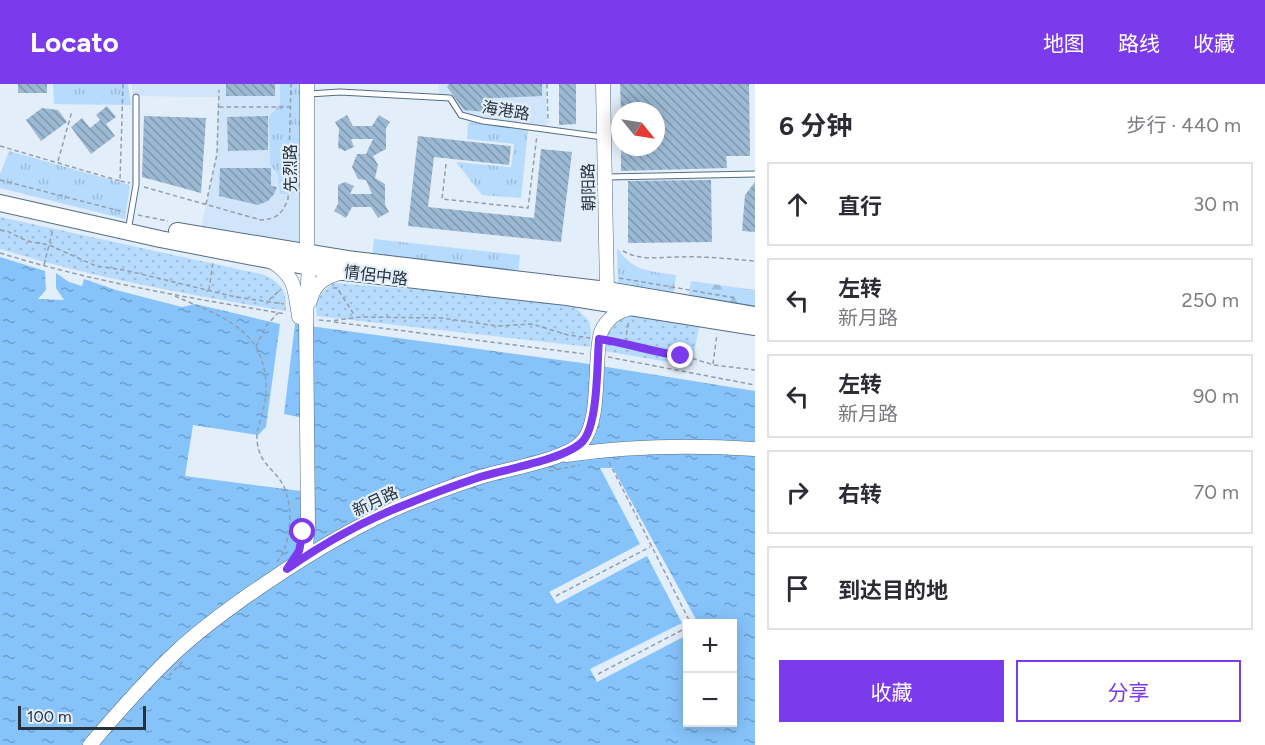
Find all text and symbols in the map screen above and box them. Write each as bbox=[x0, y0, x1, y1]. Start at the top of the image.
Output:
text: Locato bbox=[30, 25, 119, 59]
text: 地图 bbox=[1043, 31, 1085, 56]
text: 路线 bbox=[1118, 31, 1160, 56]
text: 收藏 bbox=[1193, 31, 1235, 56]
street label: 海港路 bbox=[481, 97, 531, 124]
north arrow bbox=[611, 102, 665, 156]
text: 6 分钟 bbox=[779, 110, 852, 142]
text: 步行 · 440 m bbox=[1126, 113, 1241, 137]
street label: 先烈路 bbox=[281, 144, 300, 192]
street label: 朝阳路 bbox=[579, 163, 598, 211]
icon: ahead bbox=[781, 188, 814, 221]
text: 30 m bbox=[1193, 192, 1239, 216]
text: 直行 bbox=[838, 193, 882, 220]
street label: 情侶中路 bbox=[343, 262, 409, 289]
text: 左转 bbox=[838, 275, 882, 302]
icon: left bbox=[781, 284, 814, 317]
text: 250 m bbox=[1182, 288, 1239, 312]
text: 新月路 bbox=[838, 306, 898, 330]
route end bbox=[667, 342, 693, 368]
text: 左转 bbox=[838, 371, 882, 398]
icon: left bbox=[781, 380, 814, 413]
text: 90 m bbox=[1193, 384, 1239, 408]
text: 新月路 bbox=[838, 402, 898, 426]
icon: right bbox=[781, 476, 814, 509]
text: 70 m bbox=[1193, 480, 1239, 504]
text: 右转 bbox=[838, 481, 882, 508]
street label: 新月路 bbox=[349, 483, 401, 520]
route start bbox=[289, 518, 315, 544]
icon: arrive bbox=[781, 572, 814, 605]
text: 到达目的地 bbox=[838, 577, 948, 604]
map controls bbox=[683, 619, 737, 727]
button: + bbox=[683, 619, 737, 673]
button: 收藏 bbox=[779, 660, 1004, 722]
button: 分享 bbox=[1016, 660, 1241, 722]
button: − bbox=[683, 673, 737, 727]
scale bar bbox=[18, 703, 146, 730]
text: 100 m bbox=[27, 707, 72, 726]

